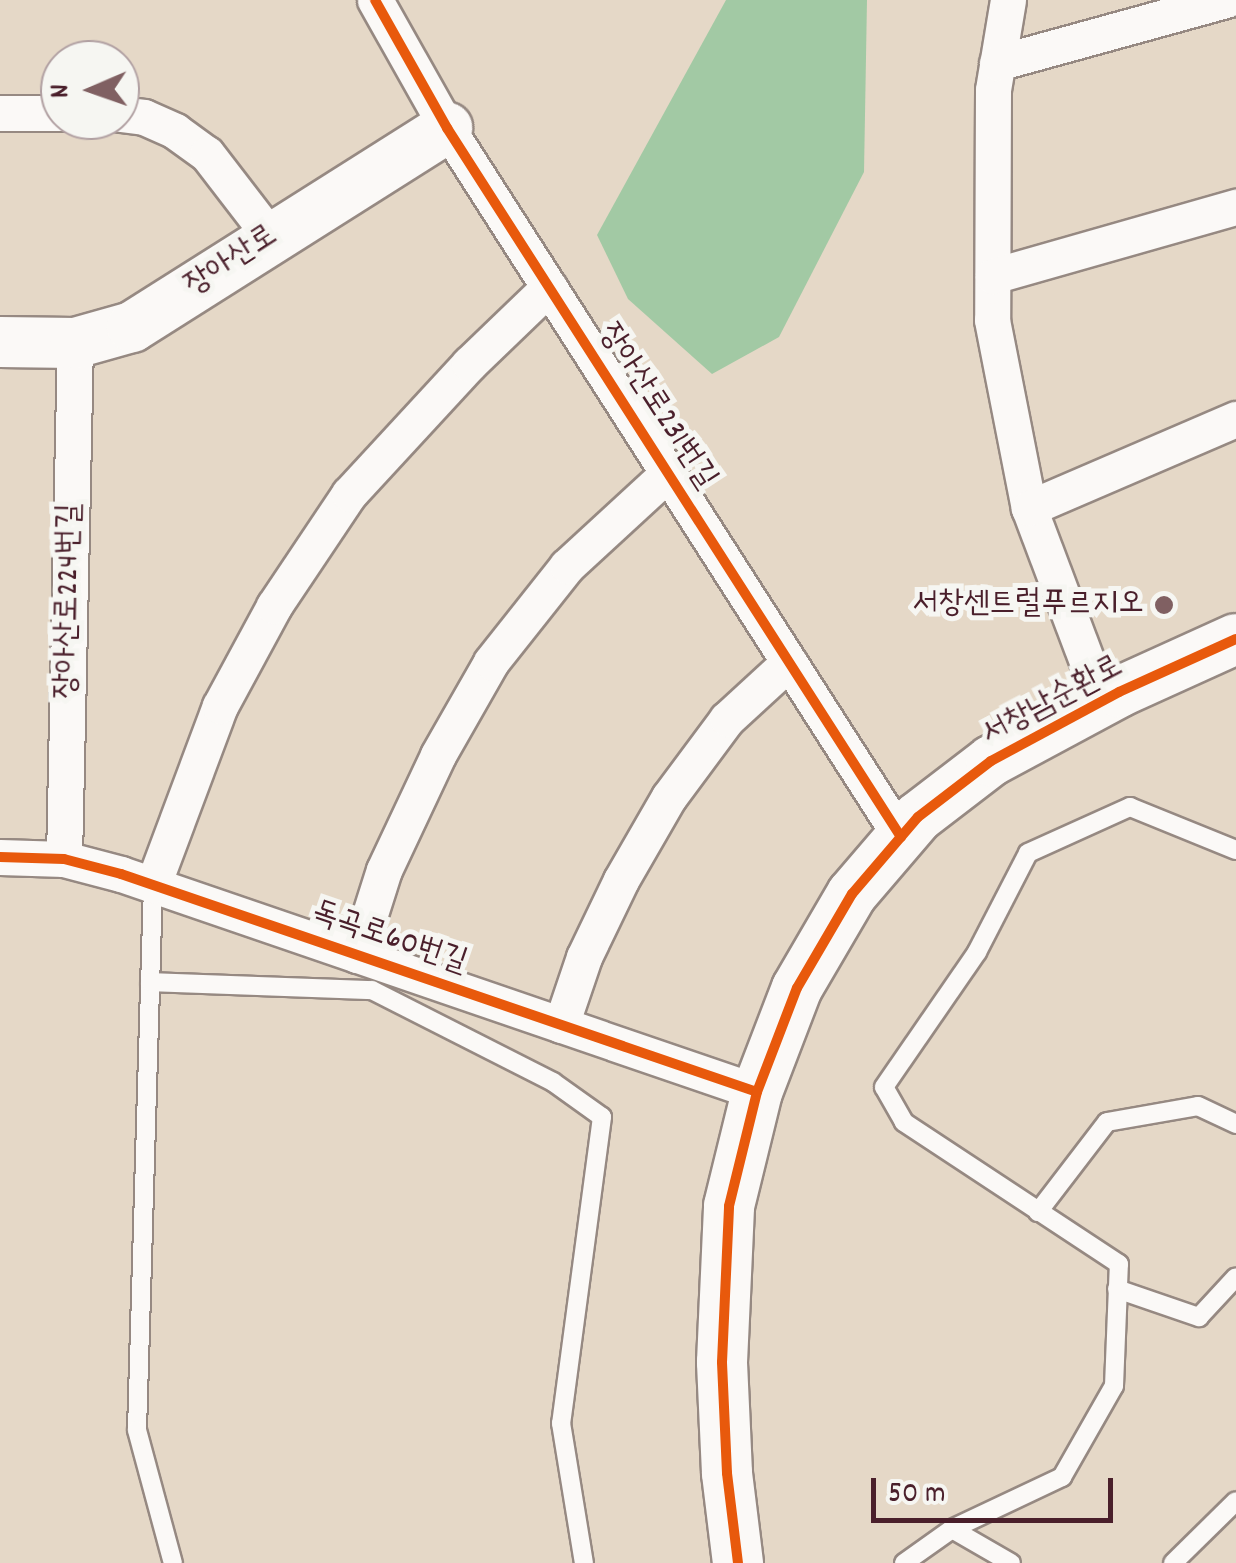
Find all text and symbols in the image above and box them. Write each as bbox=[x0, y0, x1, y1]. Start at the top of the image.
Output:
north arrow bbox=[40, 40, 140, 140]
text: N bbox=[42, 83, 82, 99]
street label: 장아산로 bbox=[178, 218, 286, 306]
street label: 장아산로231번길 bbox=[588, 317, 724, 497]
street label: 장아산로224번길 bbox=[49, 503, 91, 699]
place label: 서창센트럴푸르지오 bbox=[912, 586, 1144, 624]
marker: 서창센트럴푸르지오 bbox=[1153, 594, 1175, 616]
street label: 서창남순환로 bbox=[976, 649, 1130, 755]
street label: 독곡로60번길 bbox=[306, 894, 472, 984]
scale bar bbox=[876, 1458, 1118, 1520]
text: 50 m bbox=[888, 1474, 946, 1517]

